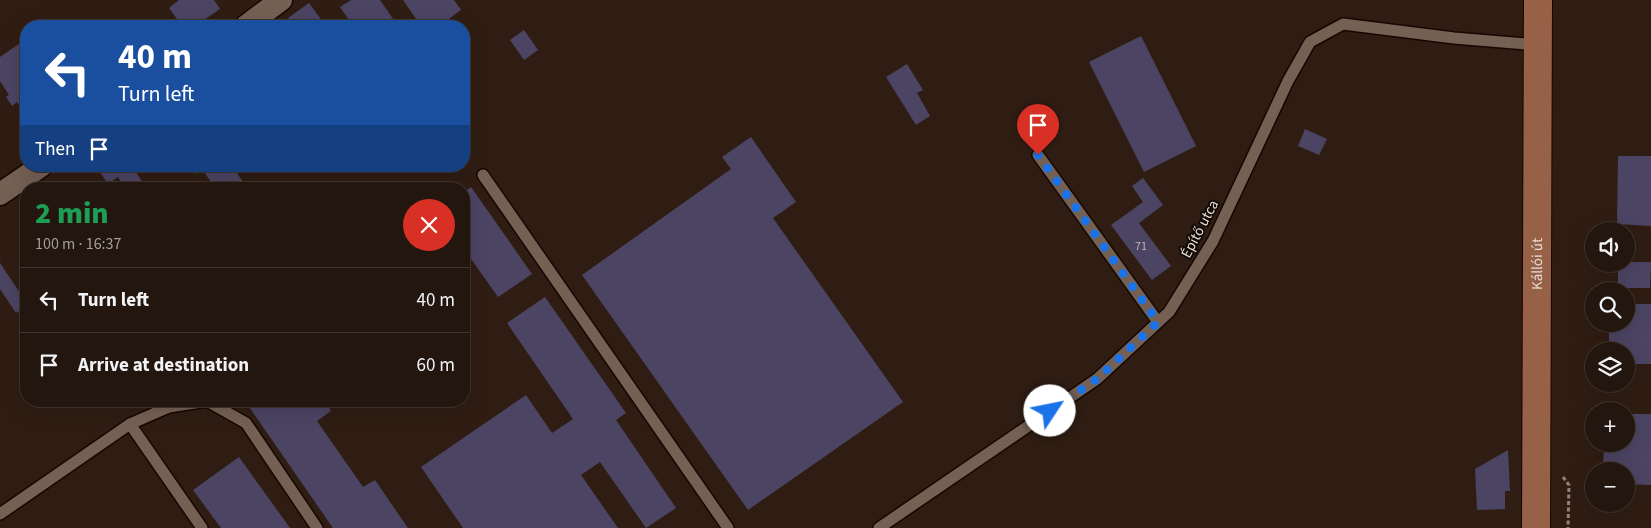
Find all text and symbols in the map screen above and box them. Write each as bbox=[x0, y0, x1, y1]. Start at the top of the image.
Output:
text: 40 m bbox=[118, 32, 192, 82]
icon: left bbox=[35, 40, 100, 105]
text: Turn left bbox=[118, 78, 194, 110]
pin bbox=[1017, 104, 1059, 155]
icon: arrive bbox=[1024, 111, 1052, 139]
icon: arrive bbox=[85, 135, 113, 163]
text: Then bbox=[35, 136, 75, 163]
text: 2 min bbox=[35, 192, 109, 235]
street label: Építő utca bbox=[1176, 196, 1224, 262]
button: close bbox=[403, 199, 455, 251]
map controls bbox=[1585, 222, 1635, 512]
button: sound bbox=[1585, 222, 1635, 272]
text: 100 m · 16:37 bbox=[35, 233, 122, 255]
house number: 71 bbox=[1135, 238, 1147, 255]
street label: Kállói út bbox=[1526, 238, 1548, 290]
button: search bbox=[1585, 282, 1635, 332]
icon: left bbox=[35, 286, 63, 314]
text: Turn left bbox=[78, 287, 149, 314]
text: 40 m bbox=[417, 287, 455, 314]
button: layers bbox=[1585, 342, 1635, 392]
icon: arrive bbox=[35, 351, 63, 379]
text: Arrive at destination bbox=[78, 352, 249, 379]
text: 60 m bbox=[417, 352, 455, 379]
position arrow bbox=[1023, 384, 1075, 436]
button: + bbox=[1585, 402, 1635, 452]
button: − bbox=[1585, 462, 1635, 512]

